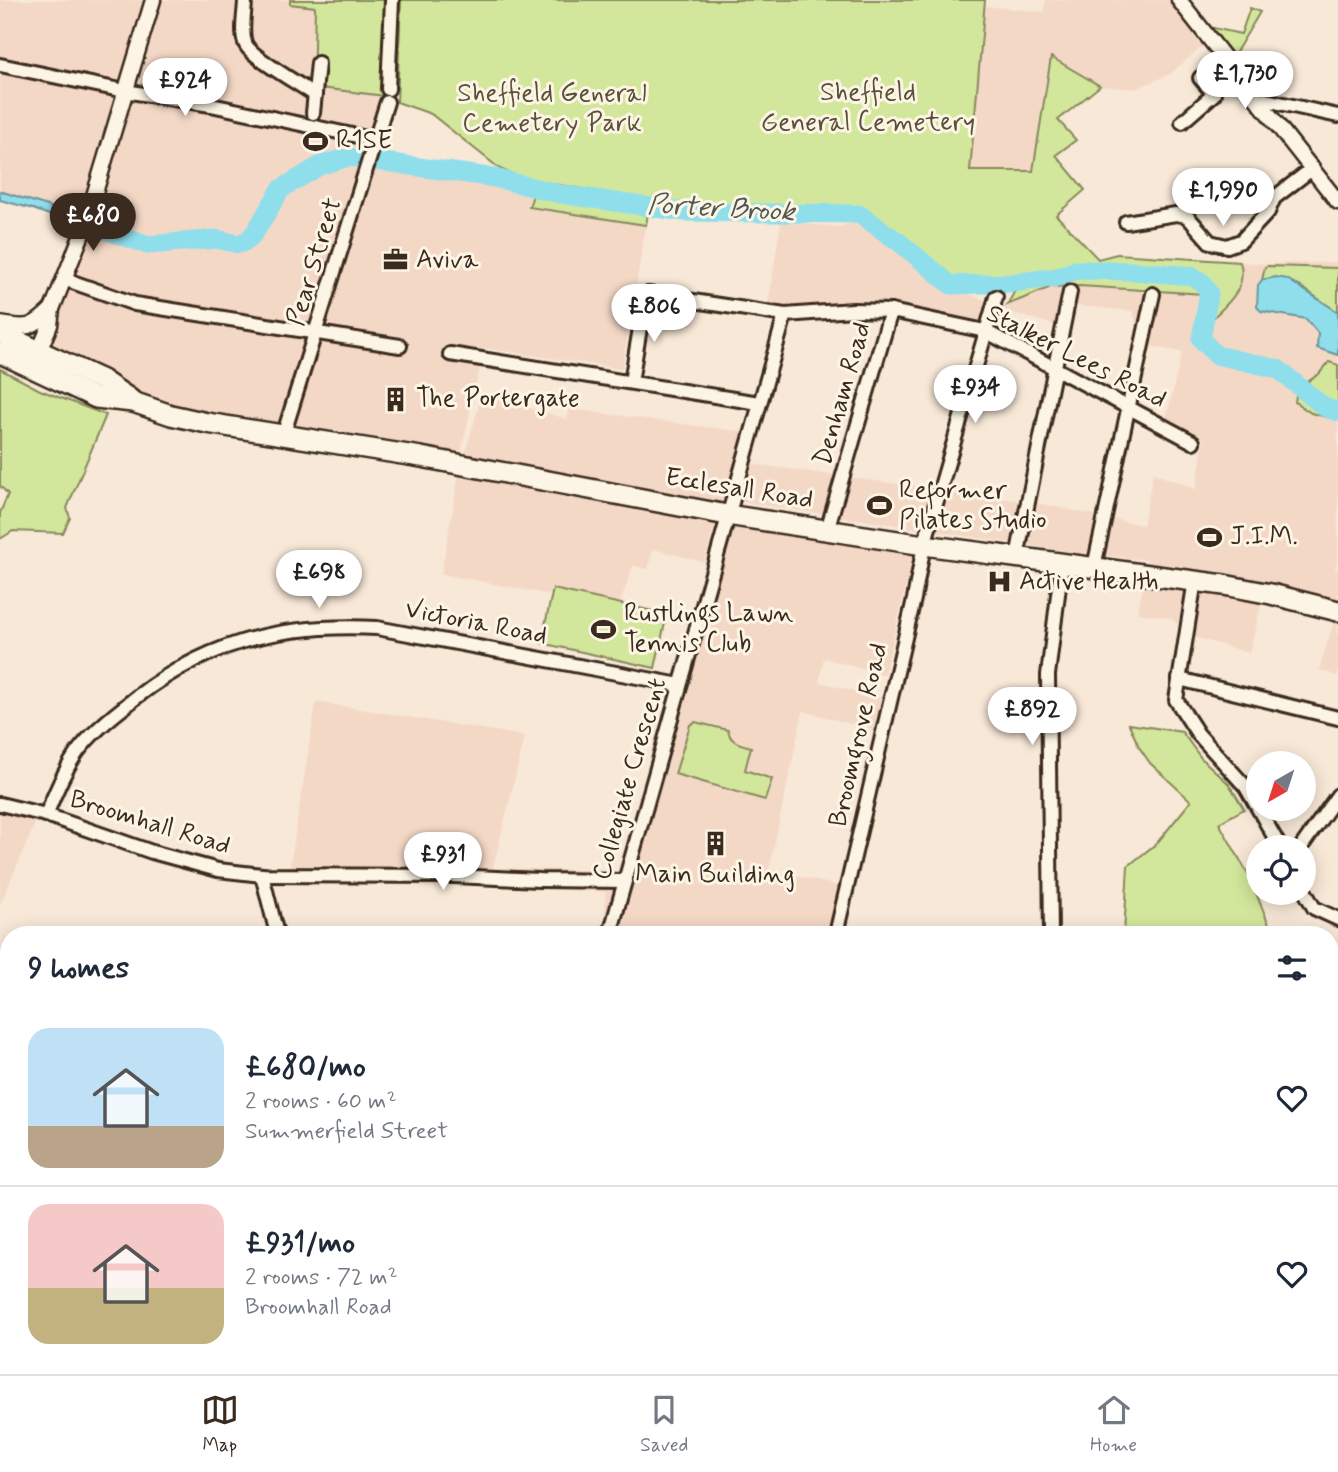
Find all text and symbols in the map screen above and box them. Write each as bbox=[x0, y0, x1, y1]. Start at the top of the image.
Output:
pin: £1,730 bbox=[1188, 52, 1302, 111]
pin: £924 bbox=[144, 58, 226, 118]
text: £1,730 bbox=[1212, 59, 1278, 89]
text: £924 bbox=[158, 66, 212, 96]
park label: Sheffield General Cemetery bbox=[761, 76, 975, 140]
park label: Sheffield General Cemetery Park bbox=[457, 77, 647, 141]
place label: R1SE bbox=[336, 124, 392, 158]
sports icon: R1SE bbox=[302, 127, 330, 155]
pin: £1,990 bbox=[1166, 168, 1280, 228]
text: £1,990 bbox=[1188, 176, 1258, 206]
water label: Porter Brook bbox=[646, 187, 798, 231]
pin: £680 bbox=[52, 194, 134, 253]
street label: Pear Street bbox=[279, 194, 351, 330]
text: £680 bbox=[66, 201, 120, 231]
place label: Aviva bbox=[416, 243, 479, 277]
office icon: Aviva bbox=[382, 246, 410, 274]
pin: £806 bbox=[613, 284, 695, 344]
text: £806 bbox=[627, 292, 681, 322]
street label: Stalker Lees Road bbox=[980, 297, 1172, 417]
street label: Denham Road bbox=[806, 318, 880, 470]
pin: £934 bbox=[934, 366, 1016, 425]
text: £934 bbox=[950, 373, 1000, 403]
place label: The Portergate bbox=[416, 382, 580, 416]
building icon: The Portergate bbox=[382, 385, 410, 413]
street label: Ecclesall Road bbox=[663, 461, 815, 517]
place label: Reformer Pilates Studio bbox=[899, 474, 1047, 538]
sports icon: Reformer Pilates Studio bbox=[865, 492, 893, 520]
place label: J.I.M. bbox=[1230, 520, 1298, 554]
sports icon: J.I.M. bbox=[1196, 523, 1224, 551]
pin: £698 bbox=[278, 550, 360, 610]
text: £698 bbox=[292, 558, 346, 588]
place label: Active Health bbox=[1019, 565, 1159, 599]
hospital icon: Active Health bbox=[985, 568, 1013, 596]
street label: Victoria Road bbox=[402, 593, 550, 653]
place label: Rustlings Lawn Tennis Club bbox=[624, 597, 793, 661]
sports icon: Rustlings Lawn Tennis Club bbox=[590, 615, 618, 643]
street label: Broomgrove Road bbox=[821, 640, 900, 831]
street label: Collegiate Crescent bbox=[585, 674, 675, 884]
pin: £892 bbox=[991, 688, 1073, 747]
text: £892 bbox=[1004, 695, 1060, 725]
north arrow bbox=[1246, 751, 1316, 821]
map controls bbox=[1246, 751, 1316, 905]
street label: Broomhall Road bbox=[66, 782, 234, 864]
building icon: Main Building bbox=[701, 829, 729, 857]
pin: £931 bbox=[402, 832, 484, 892]
button: locate bbox=[1246, 835, 1316, 905]
text: £931 bbox=[420, 840, 466, 870]
place label: Main Building bbox=[635, 858, 795, 892]
text: 9 homes bbox=[28, 949, 129, 988]
icon: filters bbox=[1273, 949, 1311, 987]
text: £680/mo bbox=[245, 1048, 366, 1087]
icon: home bbox=[84, 1056, 168, 1140]
icon: heart bbox=[1273, 1079, 1311, 1117]
text: 2 rooms · 60 m² bbox=[245, 1087, 397, 1117]
text: Summerfield Street bbox=[245, 1117, 448, 1147]
text: £931/mo bbox=[245, 1224, 355, 1263]
icon: home bbox=[84, 1232, 168, 1316]
icon: heart bbox=[1273, 1255, 1311, 1293]
text: 2 rooms · 72 m² bbox=[245, 1263, 398, 1293]
text: Broomhall Road bbox=[245, 1293, 392, 1323]
tab: Map bbox=[201, 1391, 239, 1458]
tab: Saved bbox=[640, 1391, 688, 1458]
tab: Home bbox=[1090, 1391, 1137, 1458]

